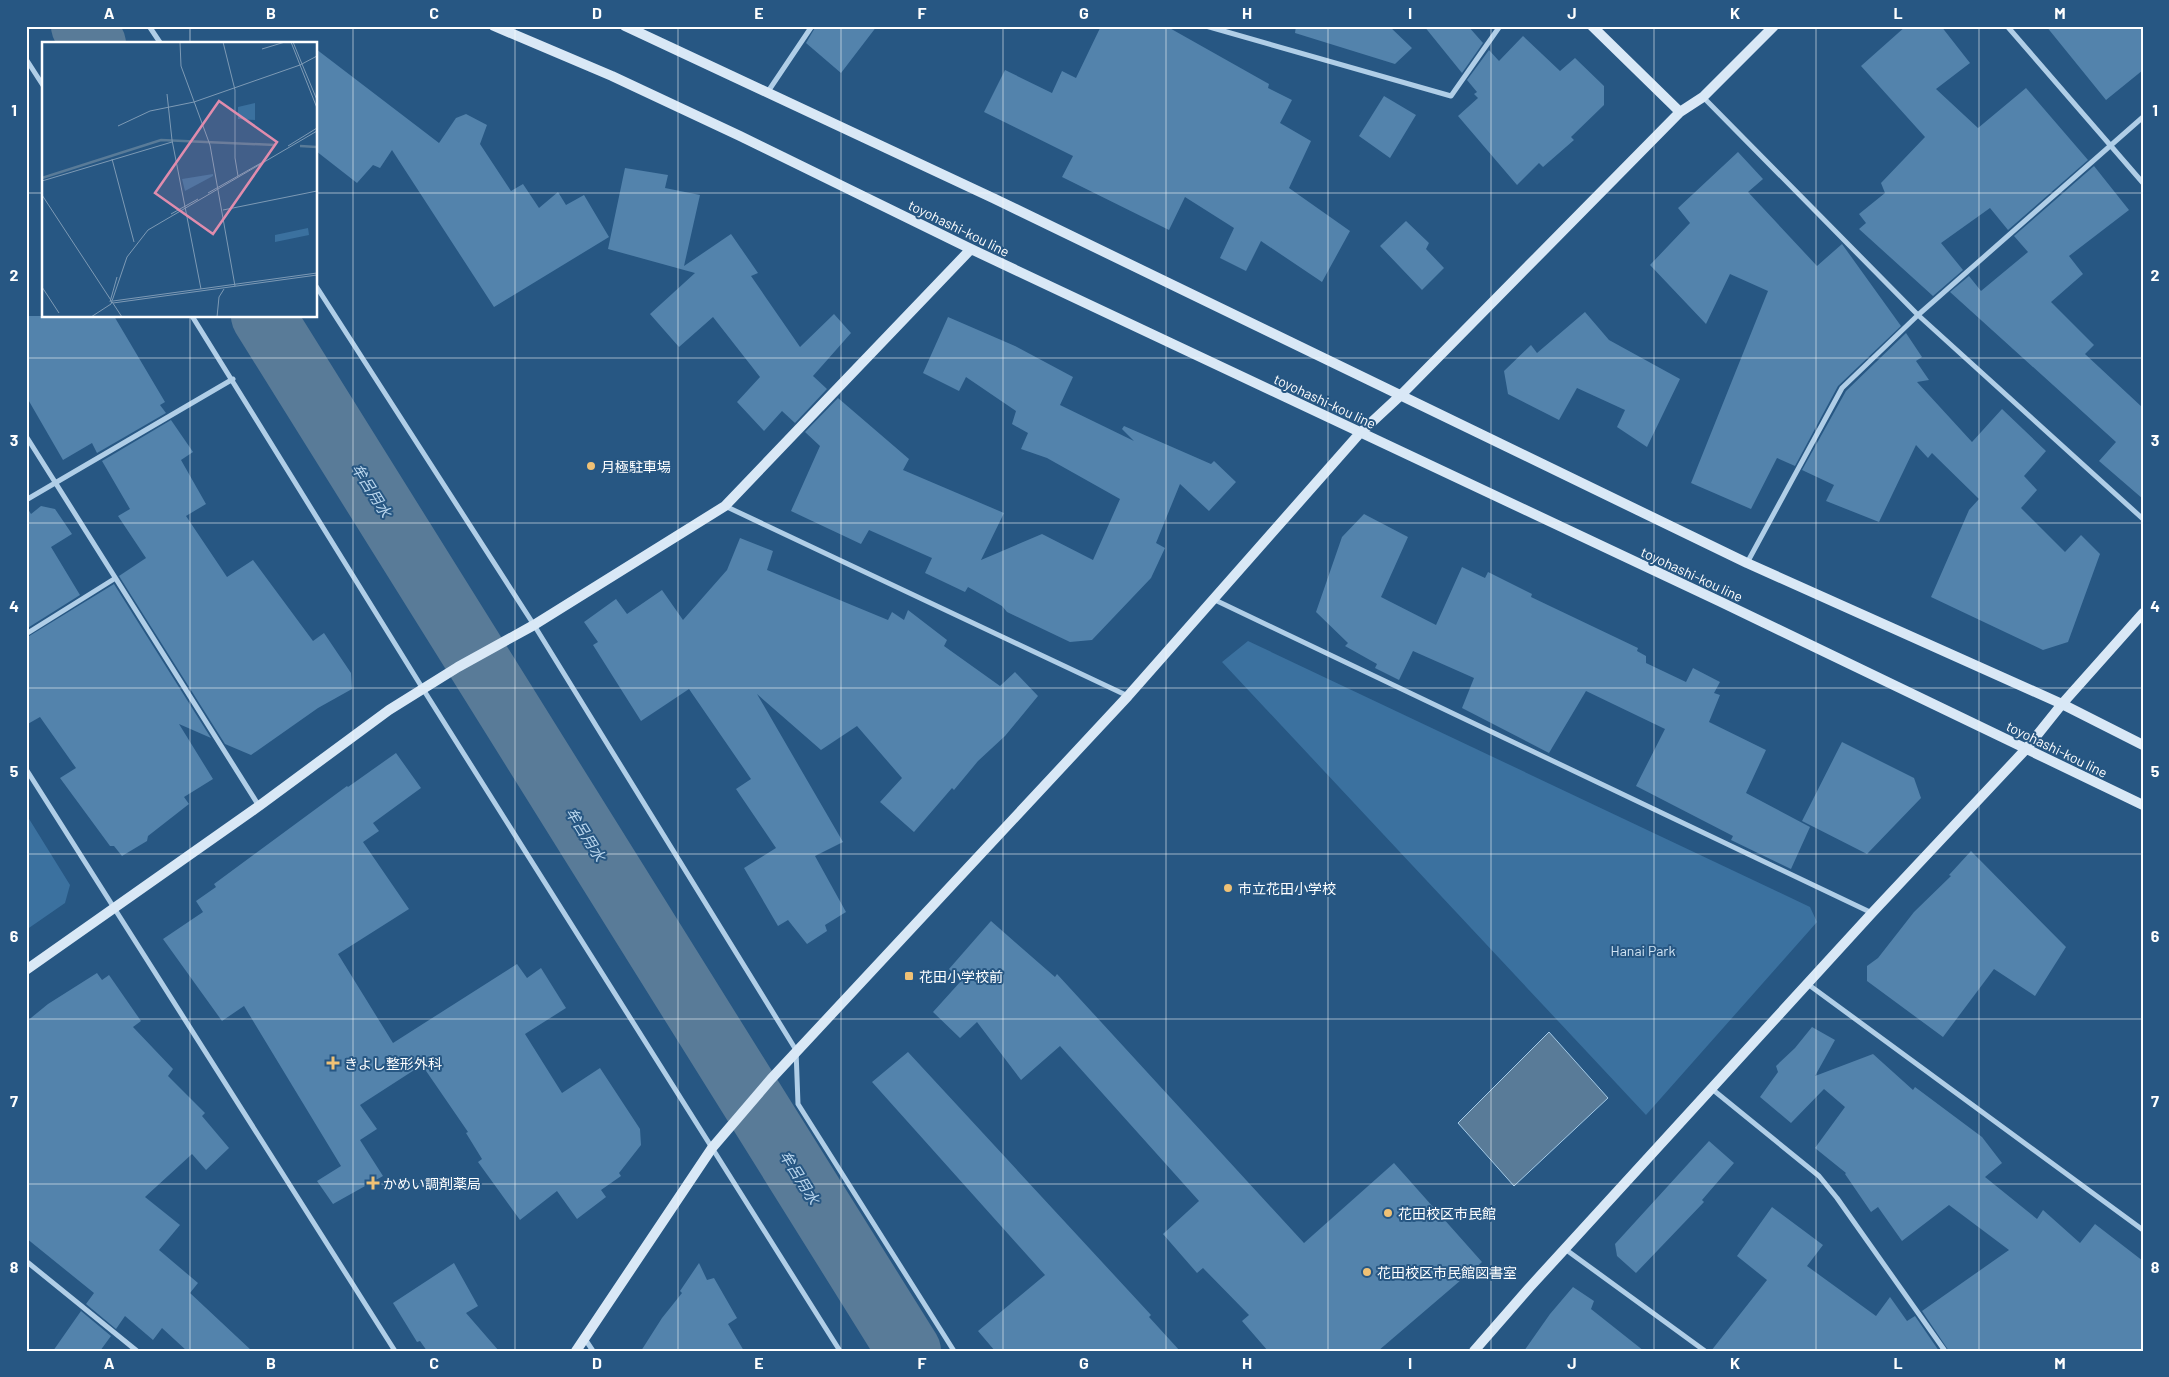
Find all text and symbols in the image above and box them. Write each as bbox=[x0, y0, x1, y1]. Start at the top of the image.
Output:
text: A bbox=[104, 3, 115, 22]
text: B bbox=[266, 3, 276, 22]
text: C bbox=[429, 3, 439, 22]
text: D bbox=[592, 3, 602, 22]
text: E bbox=[754, 3, 764, 22]
text: F bbox=[918, 3, 927, 22]
text: G bbox=[1079, 3, 1089, 22]
text: H bbox=[1242, 3, 1252, 22]
text: I bbox=[1408, 3, 1412, 22]
text: J bbox=[1567, 3, 1577, 22]
text: K bbox=[1730, 3, 1740, 22]
text: L bbox=[1893, 3, 1903, 22]
text: M bbox=[2054, 3, 2066, 22]
inset map bbox=[42, 42, 318, 318]
text: 1 bbox=[11, 100, 17, 119]
text: 1 bbox=[2152, 100, 2158, 119]
street label: toyohashi-kou line bbox=[906, 196, 1012, 260]
text: 2 bbox=[10, 265, 19, 284]
text: 2 bbox=[2151, 265, 2160, 284]
street label: toyohashi-kou line bbox=[1271, 370, 1379, 432]
text: 3 bbox=[10, 430, 18, 449]
text: 3 bbox=[2151, 430, 2159, 449]
place label: 月極駐車場 bbox=[601, 458, 671, 475]
water label: 牟呂用水 bbox=[348, 460, 397, 522]
marker: 月極駐車場 bbox=[585, 460, 597, 472]
street label: toyohashi-kou line bbox=[1638, 543, 1746, 605]
text: 4 bbox=[9, 596, 19, 615]
text: 4 bbox=[2150, 596, 2160, 615]
street label: toyohashi-kou line bbox=[2004, 717, 2110, 781]
text: 5 bbox=[10, 761, 19, 780]
text: 5 bbox=[2151, 761, 2160, 780]
water label: 牟呂用水 bbox=[562, 804, 611, 866]
place label: 市立花田小学校 bbox=[1238, 880, 1336, 897]
marker: 市立花田小学校 bbox=[1222, 882, 1234, 894]
text: 6 bbox=[10, 926, 19, 945]
text: 6 bbox=[2151, 926, 2160, 945]
park label: Hanai Park bbox=[1611, 942, 1675, 959]
place label: 花田小学校前 bbox=[919, 968, 1003, 985]
marker: 花田小学校前 bbox=[903, 970, 915, 982]
place label: きよし整形外科 bbox=[344, 1055, 442, 1072]
marker: きよし整形外科 bbox=[326, 1056, 340, 1070]
text: 7 bbox=[10, 1091, 18, 1110]
text: 7 bbox=[2151, 1091, 2159, 1110]
water label: 牟呂用水 bbox=[776, 1147, 825, 1209]
place label: かめい調剤薬局 bbox=[383, 1175, 481, 1192]
marker: かめい調剤薬局 bbox=[367, 1177, 379, 1189]
place label: 花田校区市民館 bbox=[1398, 1205, 1496, 1222]
marker: 花田校区市民館 bbox=[1382, 1207, 1394, 1219]
text: 8 bbox=[10, 1257, 19, 1276]
text: 8 bbox=[2151, 1257, 2160, 1276]
place label: 花田校区市民館図書室 bbox=[1377, 1264, 1517, 1281]
marker: 花田校区市民館図書室 bbox=[1361, 1266, 1373, 1278]
text: A bbox=[104, 1353, 115, 1372]
text: B bbox=[266, 1353, 276, 1372]
text: C bbox=[429, 1353, 439, 1372]
text: D bbox=[592, 1353, 602, 1372]
text: E bbox=[754, 1353, 764, 1372]
text: F bbox=[918, 1353, 927, 1372]
text: G bbox=[1079, 1353, 1089, 1372]
text: H bbox=[1242, 1353, 1252, 1372]
text: I bbox=[1408, 1353, 1412, 1372]
text: J bbox=[1567, 1353, 1577, 1372]
text: K bbox=[1730, 1353, 1740, 1372]
text: L bbox=[1893, 1353, 1903, 1372]
text: M bbox=[2054, 1353, 2066, 1372]

